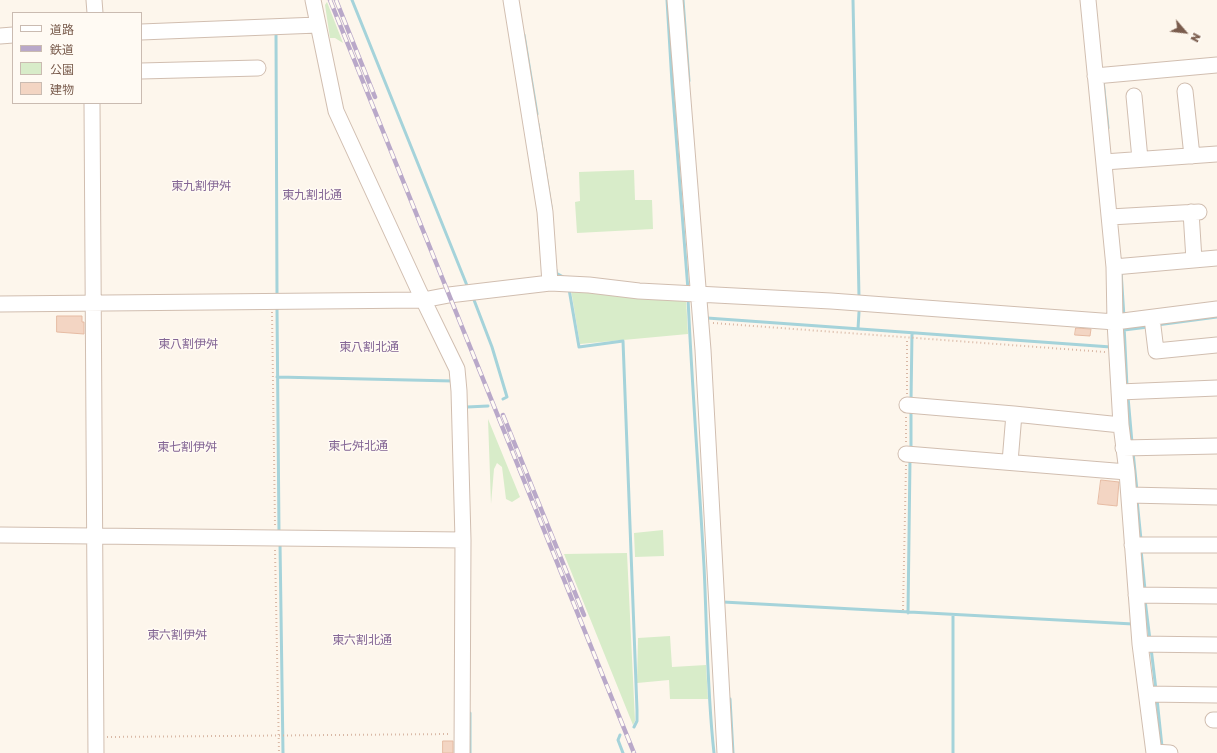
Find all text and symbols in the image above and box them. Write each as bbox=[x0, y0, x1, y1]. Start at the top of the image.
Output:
legend bbox=[12, 12, 142, 104]
north arrow bbox=[1165, 12, 1205, 52]
text: 道路 bbox=[50, 22, 74, 37]
text: N bbox=[1188, 31, 1204, 45]
text: 鉄道 bbox=[50, 42, 74, 57]
text: 公園 bbox=[50, 62, 74, 77]
text: 建物 bbox=[50, 82, 74, 97]
district label: 東九割伊舛 bbox=[171, 179, 231, 193]
district label: 東九割北通 bbox=[282, 188, 342, 202]
district label: 東八割伊舛 bbox=[158, 337, 218, 351]
district label: 東八割北通 bbox=[339, 340, 399, 354]
district label: 東七舛北通 bbox=[328, 439, 388, 453]
district label: 東七割伊舛 bbox=[157, 440, 217, 454]
district label: 東六割伊舛 bbox=[147, 628, 207, 642]
district label: 東六割北通 bbox=[332, 633, 392, 647]

